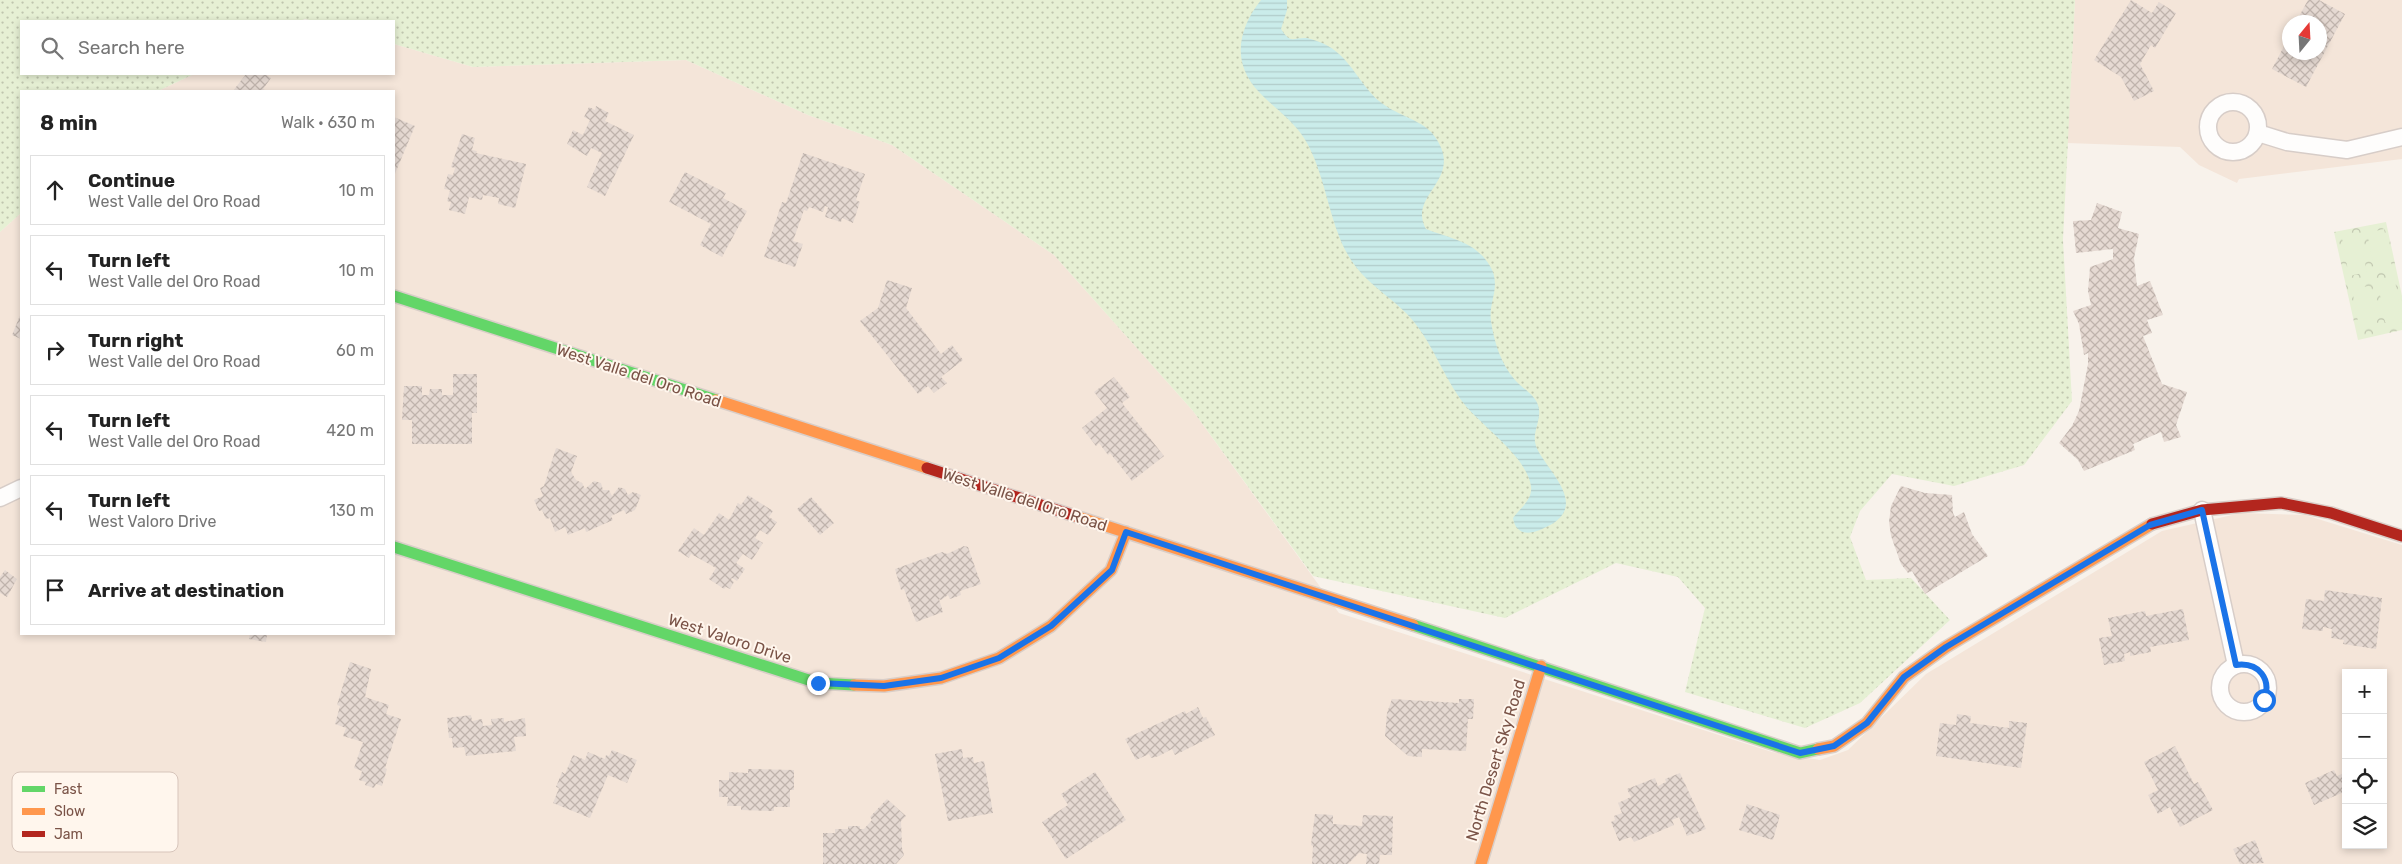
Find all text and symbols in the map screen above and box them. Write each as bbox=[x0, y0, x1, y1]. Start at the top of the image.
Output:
north arrow bbox=[2282, 15, 2327, 60]
search box bbox=[20, 20, 395, 75]
icon: search bbox=[38, 34, 66, 62]
text: Search here bbox=[78, 36, 185, 59]
text: 8 min bbox=[40, 110, 97, 135]
text: Walk · 630 m bbox=[281, 113, 375, 132]
text: Continue bbox=[88, 169, 175, 192]
icon: ahead bbox=[41, 176, 69, 204]
text: 10 m bbox=[339, 181, 374, 200]
text: West Valle del Oro Road bbox=[88, 192, 260, 211]
text: Turn left bbox=[88, 249, 170, 272]
icon: left bbox=[41, 256, 69, 284]
text: 10 m bbox=[339, 261, 374, 280]
text: West Valle del Oro Road bbox=[88, 272, 260, 291]
text: Turn right bbox=[88, 329, 183, 352]
icon: right bbox=[41, 336, 69, 364]
street label: West Valle del Oro Road bbox=[554, 340, 724, 411]
text: 60 m bbox=[336, 341, 374, 360]
text: West Valle del Oro Road bbox=[88, 352, 260, 371]
text: Turn left bbox=[88, 409, 170, 432]
icon: left bbox=[41, 416, 69, 444]
text: 420 m bbox=[326, 421, 374, 440]
text: West Valle del Oro Road bbox=[88, 432, 260, 451]
street label: West Valle del Oro Road bbox=[940, 464, 1110, 535]
text: Turn left bbox=[88, 489, 170, 512]
icon: left bbox=[41, 496, 69, 524]
text: 130 m bbox=[329, 501, 374, 520]
text: West Valoro Drive bbox=[88, 512, 216, 531]
icon: arrive bbox=[41, 576, 69, 604]
text: Arrive at destination bbox=[88, 579, 284, 602]
street label: West Valoro Drive bbox=[666, 610, 794, 667]
map controls bbox=[2342, 669, 2387, 849]
button: + bbox=[2342, 669, 2387, 714]
route end bbox=[807, 672, 830, 695]
street label: North Desert Sky Road bbox=[1462, 677, 1529, 843]
route start bbox=[2253, 689, 2276, 712]
button: − bbox=[2342, 714, 2387, 759]
button: locate bbox=[2342, 759, 2387, 804]
legend bbox=[12, 772, 178, 852]
text: Fast bbox=[54, 781, 83, 798]
text: Slow bbox=[54, 803, 85, 820]
button: layers bbox=[2342, 804, 2387, 849]
text: Jam bbox=[54, 826, 83, 843]

